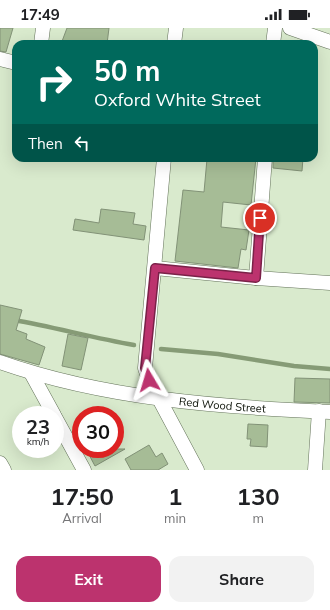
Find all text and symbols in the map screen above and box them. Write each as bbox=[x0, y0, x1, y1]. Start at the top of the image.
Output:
text: 17:49 bbox=[20, 5, 60, 24]
text: 50 m bbox=[94, 53, 160, 88]
icon: right bbox=[28, 56, 80, 108]
text: Oxford White Street bbox=[94, 88, 261, 111]
icon: left bbox=[71, 132, 93, 154]
text: Then bbox=[28, 134, 63, 153]
pin bbox=[243, 201, 277, 235]
icon: arrive bbox=[249, 207, 271, 229]
position arrow bbox=[128, 359, 170, 401]
street label: Red Wood Street bbox=[178, 394, 266, 416]
speed limit sign: 30 bbox=[72, 406, 124, 458]
text: 23 bbox=[26, 414, 50, 439]
text: km/h bbox=[27, 435, 49, 448]
text: 17:50 bbox=[50, 481, 114, 511]
text: 1 bbox=[168, 481, 182, 511]
text: 130 bbox=[237, 481, 280, 511]
text: Arrival bbox=[62, 510, 102, 526]
text: min bbox=[164, 510, 186, 526]
text: m bbox=[252, 510, 264, 526]
button: Exit bbox=[16, 556, 161, 602]
button: Share bbox=[169, 556, 314, 602]

